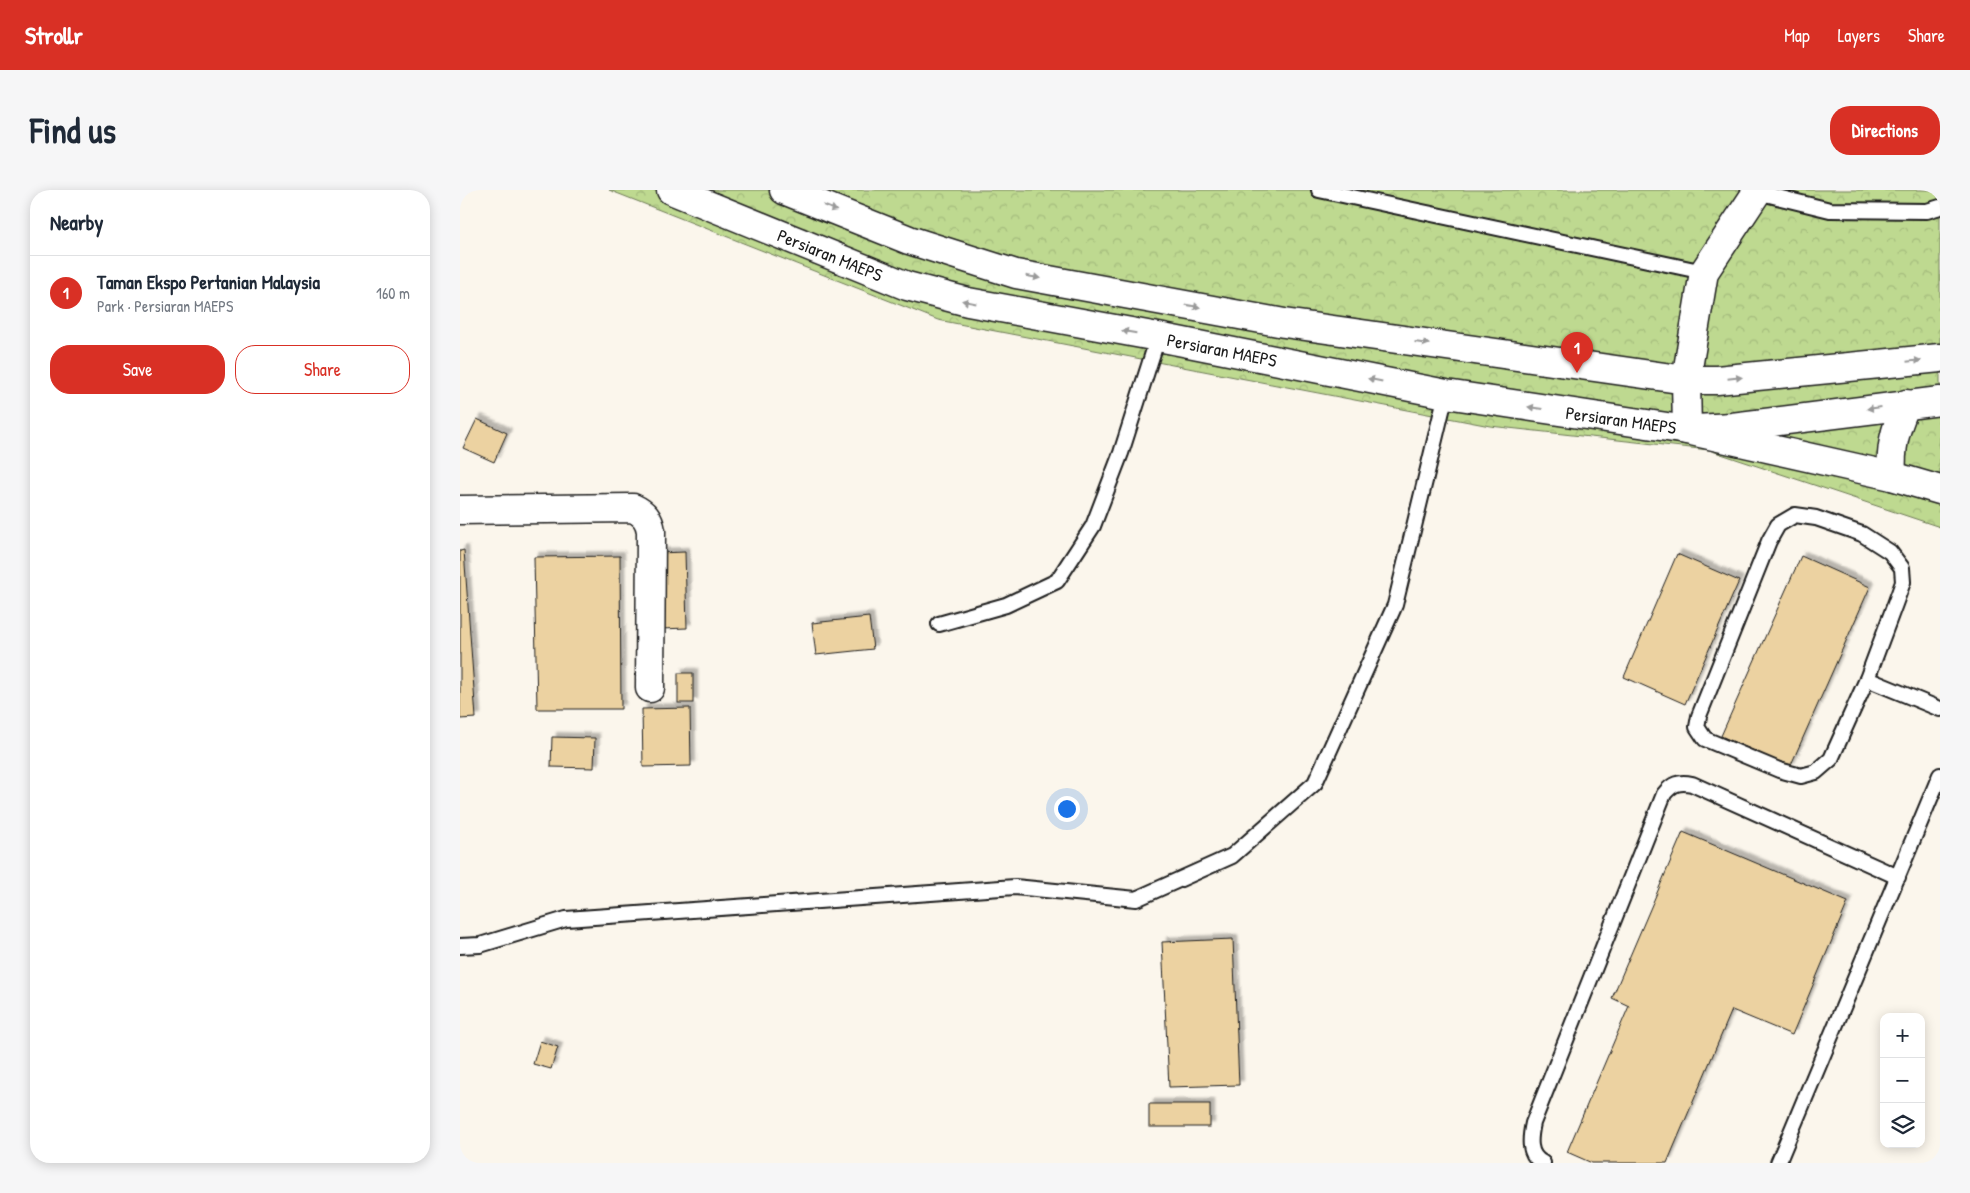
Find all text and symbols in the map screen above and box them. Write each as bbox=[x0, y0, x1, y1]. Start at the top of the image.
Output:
text: Strollr bbox=[25, 19, 83, 51]
text: Map bbox=[1784, 23, 1810, 48]
text: Layers bbox=[1838, 23, 1880, 48]
text: Share bbox=[1908, 23, 1945, 48]
button: Directions bbox=[1830, 106, 1940, 155]
text: Find us bbox=[30, 107, 116, 154]
one-way arrow bbox=[822, 205, 837, 213]
text: Nearby bbox=[50, 208, 103, 237]
street label: Persiaran MAEPS bbox=[774, 223, 886, 287]
text: Taman Ekspo Pertanian Malaysia bbox=[97, 269, 320, 295]
one-way arrow bbox=[1025, 273, 1041, 281]
text: 1 bbox=[63, 282, 69, 304]
text: 160 m bbox=[376, 282, 410, 304]
text: Park · Persiaran MAEPS bbox=[97, 295, 233, 317]
one-way arrow bbox=[961, 298, 977, 306]
one-way arrow bbox=[1185, 303, 1201, 311]
one-way arrow bbox=[1121, 327, 1137, 335]
street label: Persiaran MAEPS bbox=[1165, 327, 1279, 373]
pin: 1 bbox=[1561, 332, 1593, 373]
one-way arrow bbox=[1415, 339, 1431, 347]
button: Save bbox=[50, 345, 225, 394]
button: Share bbox=[235, 345, 410, 394]
one-way arrow bbox=[1906, 357, 1922, 365]
one-way arrow bbox=[1727, 374, 1743, 382]
one-way arrow bbox=[1367, 376, 1382, 384]
street label: Persiaran MAEPS bbox=[1564, 400, 1678, 440]
one-way arrow bbox=[1526, 403, 1542, 411]
one-way arrow bbox=[1866, 404, 1882, 412]
your location bbox=[1054, 796, 1080, 822]
map controls bbox=[1880, 1013, 1925, 1148]
button: + bbox=[1880, 1013, 1925, 1058]
button: − bbox=[1880, 1058, 1925, 1103]
button: layers bbox=[1880, 1103, 1925, 1148]

